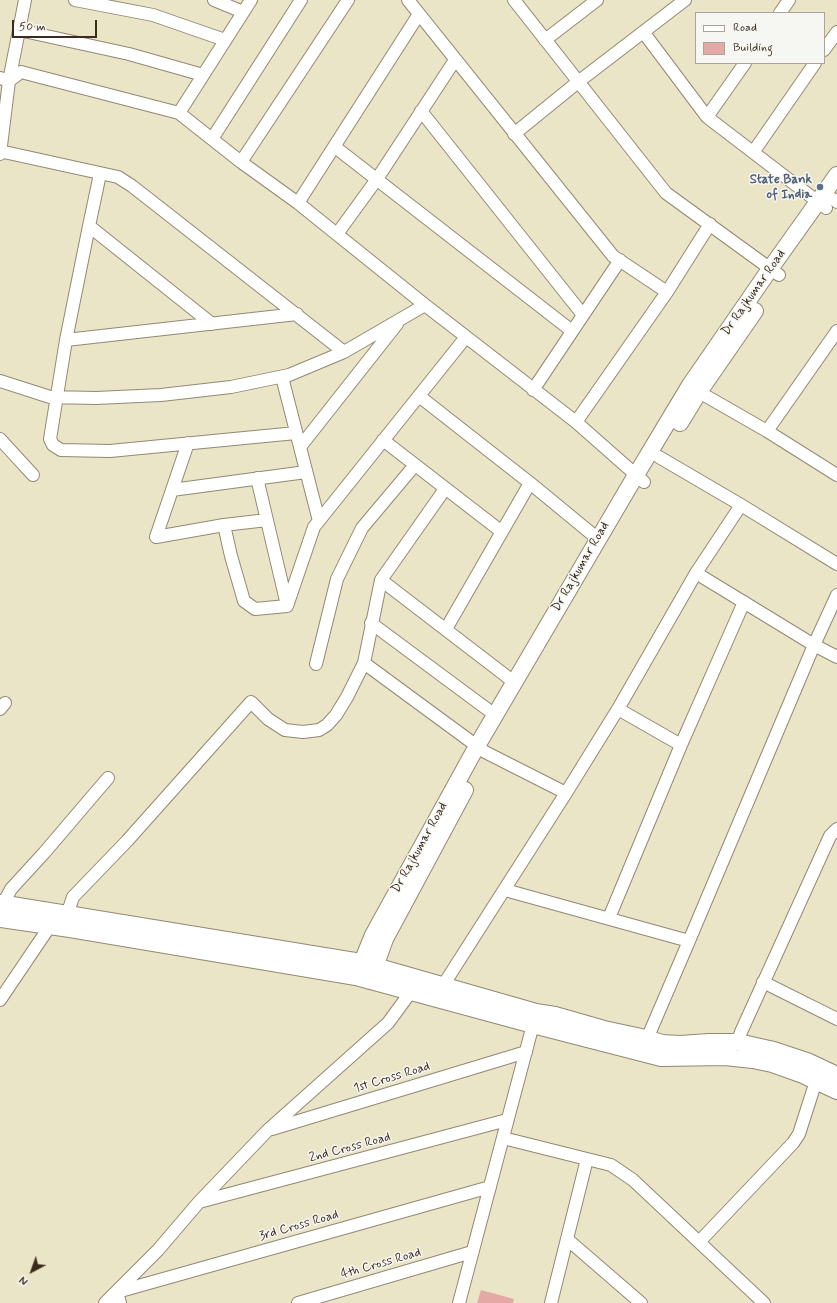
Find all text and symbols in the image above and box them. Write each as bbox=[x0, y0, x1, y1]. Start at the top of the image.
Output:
scale bar bbox=[14, 12, 99, 38]
legend bbox=[695, 12, 825, 64]
text: 50 m bbox=[19, 19, 46, 35]
text: Road bbox=[733, 20, 757, 36]
text: Building bbox=[733, 40, 773, 56]
place label: State Bank of India bbox=[750, 172, 812, 203]
marker: State Bank of India bbox=[815, 182, 825, 192]
street label: Dr Rajkumar Road bbox=[719, 247, 789, 339]
street label: Dr Rajkumar Road bbox=[549, 519, 613, 615]
street label: Dr Rajkumar Road bbox=[389, 800, 451, 896]
street label: 1st Cross Road bbox=[352, 1059, 432, 1097]
street label: 2nd Cross Road bbox=[308, 1130, 392, 1166]
street label: 3rd Cross Road bbox=[258, 1207, 340, 1245]
street label: 4th Cross Road bbox=[339, 1245, 423, 1283]
north arrow bbox=[12, 1251, 52, 1291]
text: N bbox=[17, 1272, 31, 1288]

